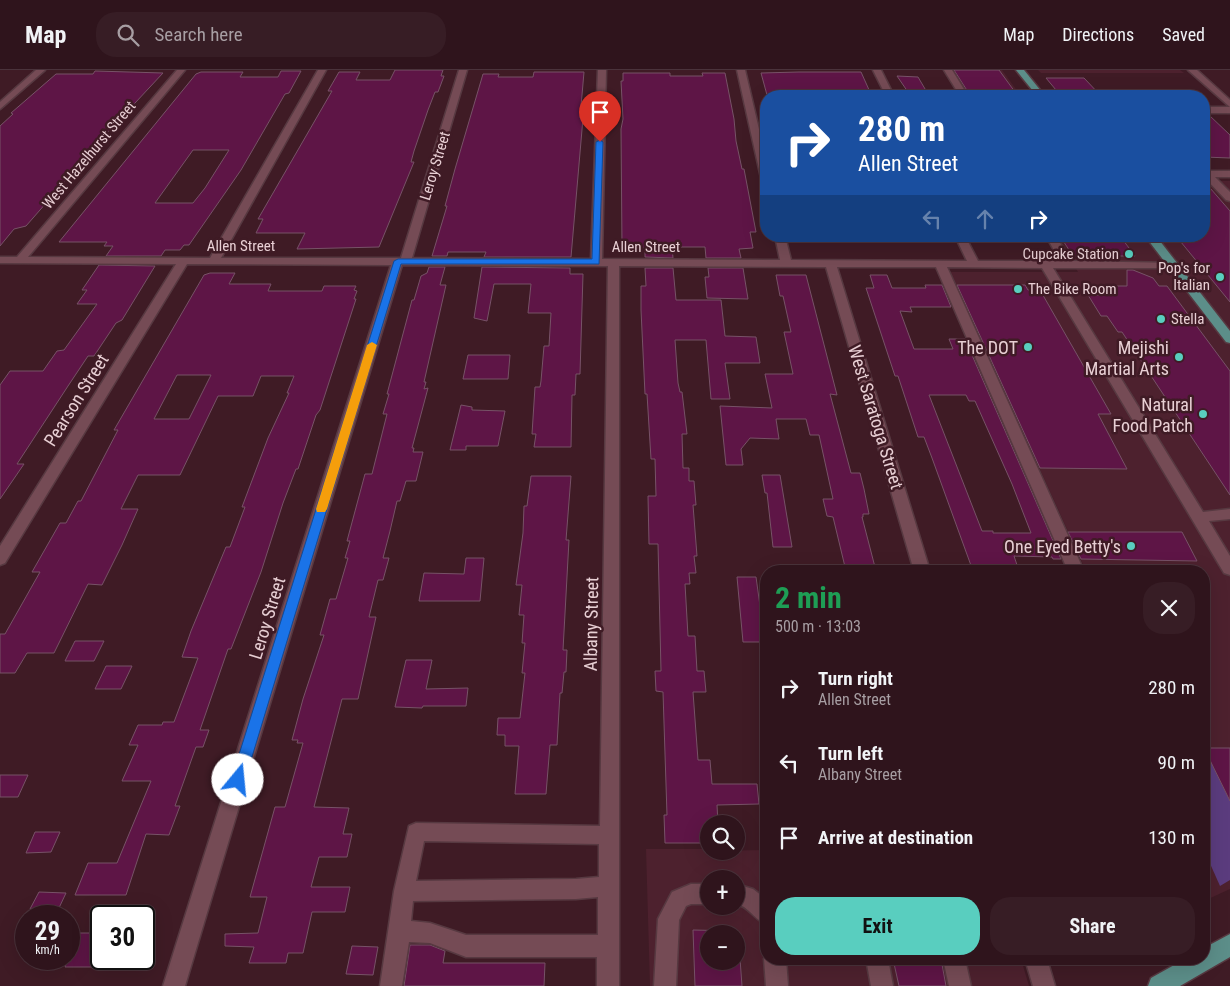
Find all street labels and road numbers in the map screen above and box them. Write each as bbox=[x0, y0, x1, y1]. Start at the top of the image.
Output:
street label: West Hazelhurst Street bbox=[39, 97, 139, 213]
street label: Leroy Street bbox=[416, 129, 454, 203]
street label: Allen Street bbox=[207, 237, 275, 255]
street label: Allen Street bbox=[612, 238, 680, 256]
street label: West Saratoga Street bbox=[844, 343, 908, 491]
street label: Pearson Street bbox=[39, 350, 113, 450]
street label: Leroy Street bbox=[245, 574, 289, 662]
street label: Albany Street bbox=[580, 577, 602, 671]

